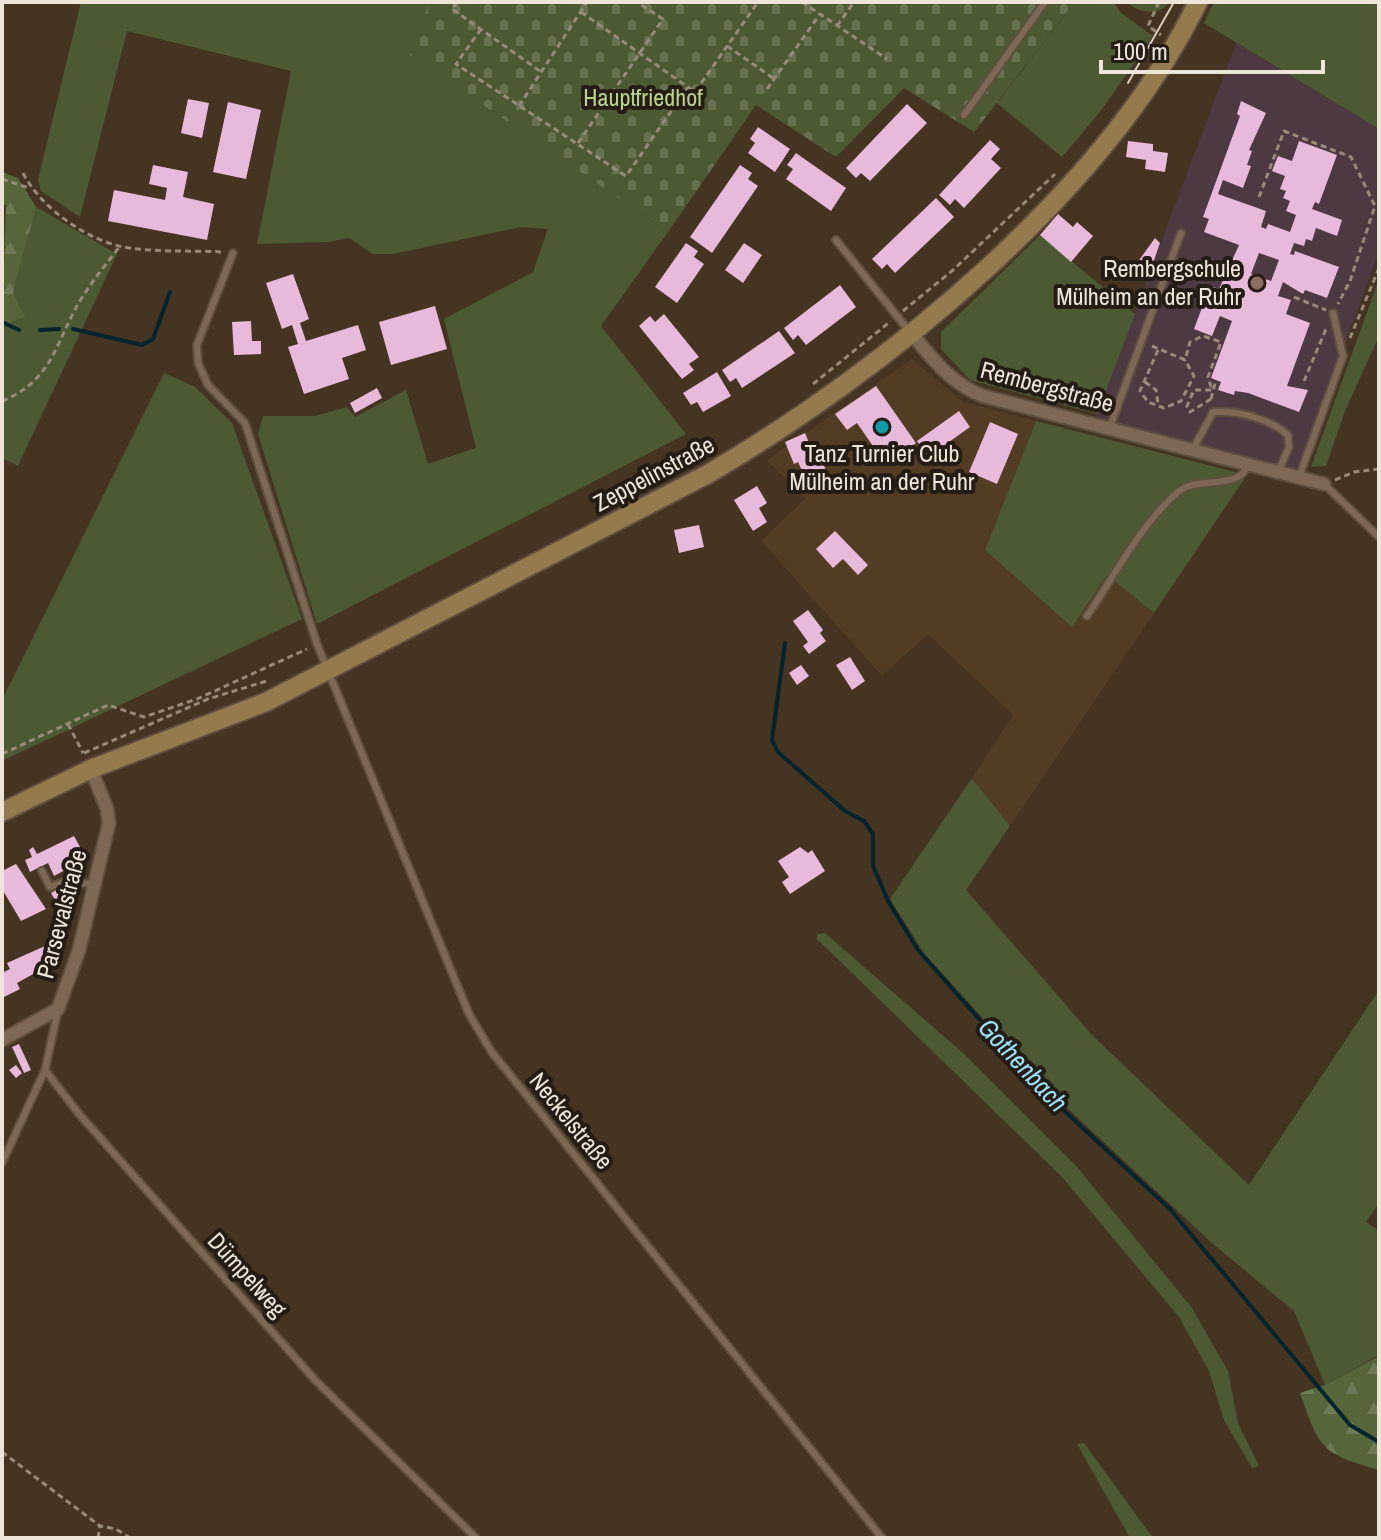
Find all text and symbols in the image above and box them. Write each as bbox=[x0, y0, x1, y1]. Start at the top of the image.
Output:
scale bar bbox=[1101, 24, 1323, 74]
text: 100 m bbox=[1113, 35, 1168, 67]
park label: Hauptfriedhof bbox=[583, 81, 703, 113]
place label: Rembergschule Mülheim an der Ruhr bbox=[1056, 252, 1241, 312]
marker: Rembergschule Mülheim an der Ruhr bbox=[1248, 274, 1266, 292]
street label: Rembergstraße bbox=[977, 353, 1117, 419]
marker: Tanz Turnier Club Mülheim an der Ruhr bbox=[873, 418, 891, 436]
street label: Zeppelinstraße bbox=[588, 428, 719, 518]
place label: Tanz Turnier Club Mülheim an der Ruhr bbox=[790, 437, 975, 497]
street label: Parsevalstraße bbox=[28, 846, 94, 982]
water label: Gothenbach bbox=[971, 1010, 1076, 1119]
street label: Neckelstraße bbox=[523, 1065, 621, 1175]
street label: Dümpelweg bbox=[201, 1225, 294, 1324]

